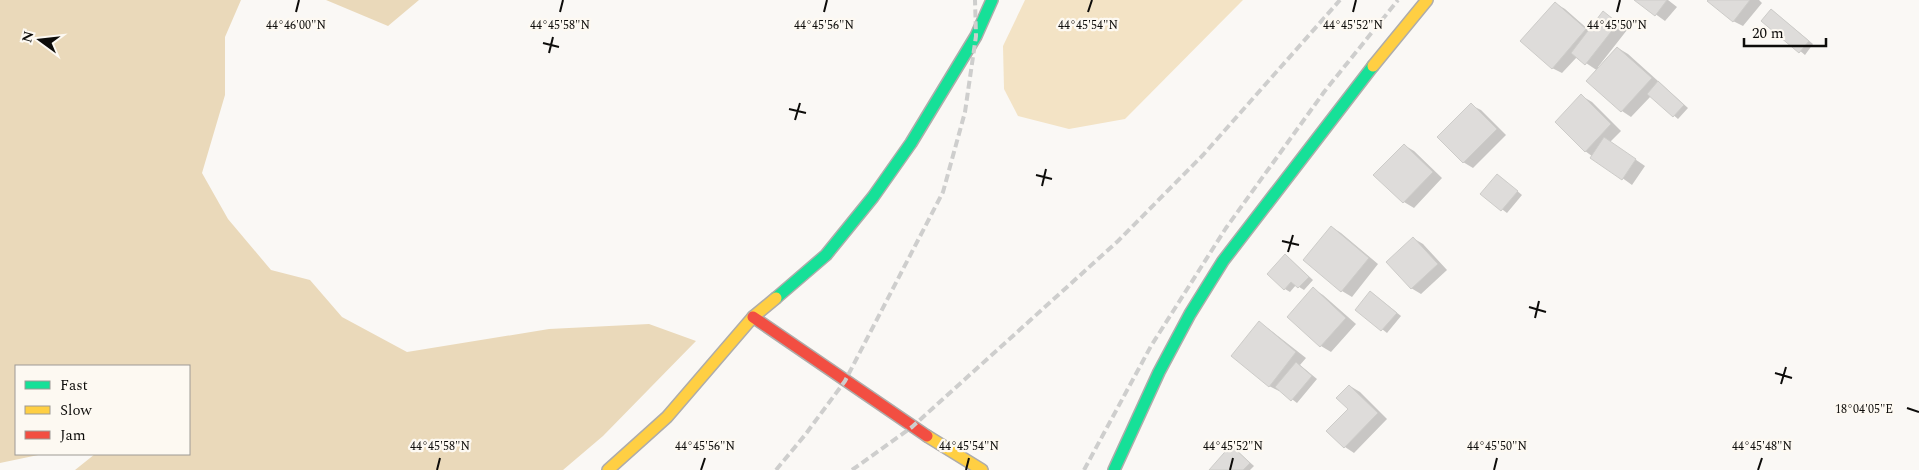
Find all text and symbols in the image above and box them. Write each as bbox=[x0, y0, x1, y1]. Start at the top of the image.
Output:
north arrow bbox=[15, 15, 65, 65]
scale bar bbox=[1744, 15, 1826, 47]
text: 44°46'00"N bbox=[266, 16, 326, 35]
text: 44°45'58"N bbox=[530, 16, 590, 35]
text: 44°45'56"N bbox=[794, 16, 854, 35]
text: 44°45'54"N bbox=[1058, 16, 1118, 35]
text: 44°45'52"N bbox=[1323, 16, 1383, 35]
text: 44°45'50"N bbox=[1587, 16, 1647, 35]
text: 20 m bbox=[1752, 22, 1784, 45]
text: N bbox=[16, 29, 40, 45]
legend bbox=[15, 365, 190, 455]
text: Fast bbox=[60, 374, 88, 397]
text: Slow bbox=[60, 399, 92, 422]
text: 18°04'05"E bbox=[1835, 400, 1893, 419]
text: Jam bbox=[60, 424, 86, 447]
text: 44°45'58"N bbox=[410, 437, 470, 456]
text: 44°45'56"N bbox=[675, 437, 735, 456]
text: 44°45'54"N bbox=[939, 437, 999, 456]
text: 44°45'52"N bbox=[1203, 437, 1263, 456]
text: 44°45'50"N bbox=[1467, 437, 1527, 456]
text: 44°45'48"N bbox=[1732, 437, 1792, 456]

